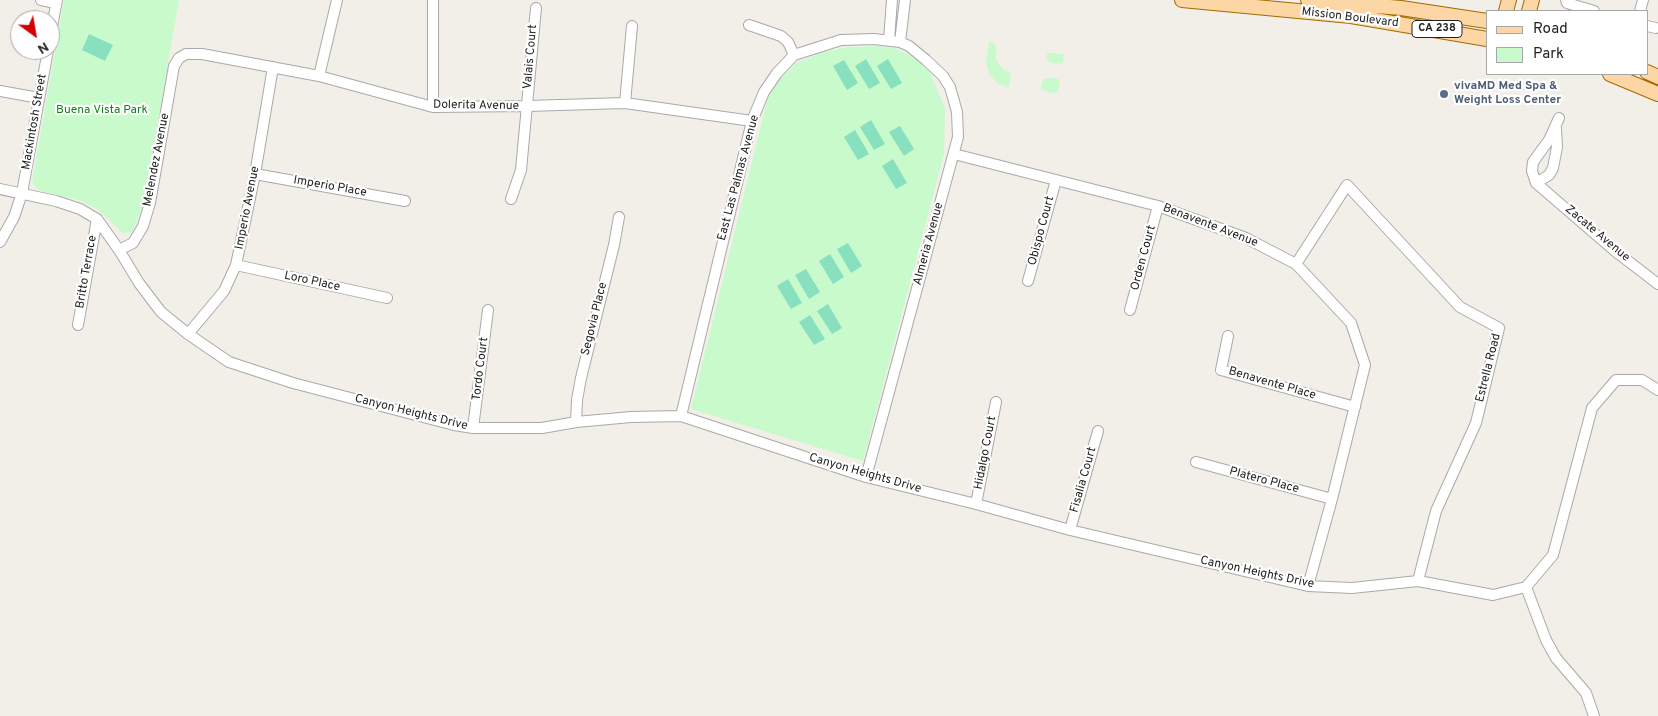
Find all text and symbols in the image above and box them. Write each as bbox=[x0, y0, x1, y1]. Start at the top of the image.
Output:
street label: Mission Boulevard bbox=[1301, 5, 1399, 31]
north arrow bbox=[10, 10, 60, 60]
legend bbox=[1486, 10, 1648, 75]
road number: CA 238 bbox=[1412, 20, 1462, 38]
text: Road bbox=[1533, 20, 1568, 39]
street label: Valais Court bbox=[521, 24, 541, 90]
text: N bbox=[34, 37, 51, 57]
text: Park bbox=[1533, 45, 1564, 64]
street label: Mackintosh Street bbox=[19, 73, 51, 171]
place label: vivaMD Med Spa & Weight Loss Center bbox=[1454, 80, 1561, 108]
marker: vivaMD Med Spa & Weight Loss Center bbox=[1438, 88, 1450, 100]
street label: Dolerita Avenue bbox=[433, 98, 519, 114]
park label: Buena Vista Park bbox=[56, 104, 148, 118]
street label: Melendez Avenue bbox=[141, 112, 173, 208]
street label: East Las Palmas Avenue bbox=[715, 114, 763, 242]
street label: Imperio Avenue bbox=[233, 165, 263, 251]
street label: Imperio Place bbox=[292, 173, 368, 201]
street label: Obispo Court bbox=[1026, 195, 1058, 267]
street label: Almeria Avenue bbox=[911, 201, 947, 287]
street label: Benavente Avenue bbox=[1160, 201, 1260, 251]
street label: Zacate Avenue bbox=[1562, 203, 1632, 265]
street label: Orden Court bbox=[1128, 224, 1160, 292]
street label: Britto Terrace bbox=[73, 234, 101, 310]
street label: Loro Place bbox=[283, 269, 341, 295]
street label: Segovia Place bbox=[579, 281, 611, 357]
street label: Estrella Road bbox=[1473, 332, 1505, 404]
street label: Tordo Court bbox=[470, 336, 492, 402]
street label: Benavente Place bbox=[1227, 365, 1317, 403]
street label: Canyon Heights Drive bbox=[353, 392, 469, 434]
street label: Hidalgo Court bbox=[972, 415, 1000, 491]
street label: Fisalia Court bbox=[1068, 445, 1100, 515]
street label: Canyon Heights Drive bbox=[807, 451, 923, 497]
street label: Platero Place bbox=[1228, 465, 1300, 497]
street label: Canyon Heights Drive bbox=[1199, 554, 1315, 592]

